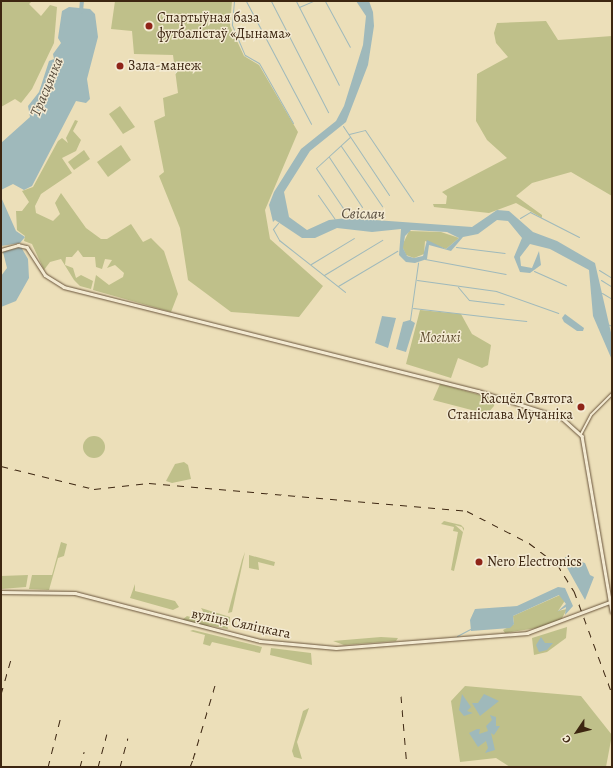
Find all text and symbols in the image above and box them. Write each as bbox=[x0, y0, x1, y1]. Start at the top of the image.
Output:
place label: Спартыўная база футбалістаў «Дынама» bbox=[157, 10, 291, 42]
marker: Спартыўная база футбалістаў «Дынама» bbox=[144, 21, 154, 31]
water label: Трасцянка bbox=[27, 55, 67, 119]
place label: Зала-манеж bbox=[128, 58, 201, 74]
marker: Зала-манеж bbox=[115, 61, 125, 71]
water label: Свіслач bbox=[341, 205, 385, 223]
park label: Могілкі bbox=[420, 330, 460, 346]
place label: Касцёл Святога Станіслава Мучаніка bbox=[448, 391, 573, 424]
marker: Касцёл Святога Станіслава Мучаніка bbox=[576, 402, 586, 412]
place label: Nero Electronics bbox=[487, 554, 582, 570]
marker: Nero Electronics bbox=[474, 557, 484, 567]
street label: вуліца Сяліцкага bbox=[190, 605, 292, 643]
north arrow bbox=[557, 712, 597, 752]
text: С bbox=[559, 732, 575, 746]

